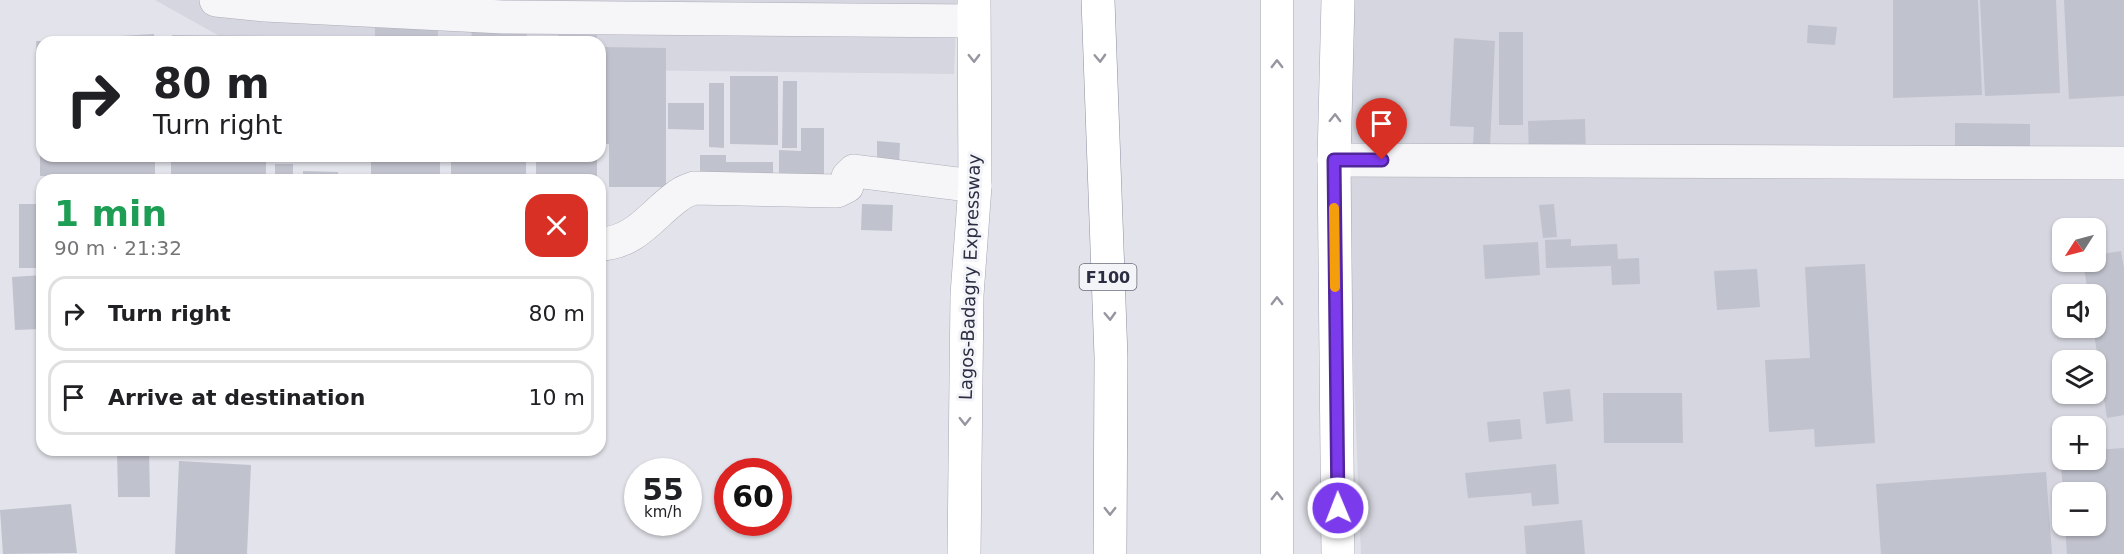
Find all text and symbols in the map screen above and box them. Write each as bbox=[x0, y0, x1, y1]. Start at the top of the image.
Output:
one-way arrow bbox=[968, 54, 980, 63]
one-way arrow bbox=[1094, 54, 1107, 63]
text: 80 m bbox=[153, 59, 270, 108]
one-way arrow bbox=[1271, 59, 1283, 68]
icon: right bbox=[54, 60, 132, 138]
pin bbox=[1356, 98, 1407, 160]
icon: arrive bbox=[1365, 107, 1398, 140]
text: Turn right bbox=[153, 109, 282, 140]
one-way arrow bbox=[1329, 113, 1341, 122]
street label: Lagos-Badagry Expressway bbox=[955, 153, 984, 401]
text: 1 min bbox=[54, 193, 167, 234]
button: close bbox=[525, 194, 588, 257]
north arrow bbox=[2052, 218, 2106, 272]
map controls bbox=[2052, 218, 2106, 536]
text: 90 m · 21:32 bbox=[54, 236, 182, 260]
road number: F100 bbox=[1080, 264, 1136, 290]
button: sound bbox=[2052, 284, 2106, 338]
one-way arrow bbox=[1271, 296, 1283, 305]
icon: right bbox=[57, 297, 90, 330]
text: Turn right bbox=[108, 301, 231, 326]
text: 80 m bbox=[529, 301, 585, 326]
one-way arrow bbox=[1103, 312, 1116, 321]
button: layers bbox=[2052, 350, 2106, 404]
icon: arrive bbox=[57, 381, 90, 414]
text: Arrive at destination bbox=[108, 385, 365, 410]
text: 10 m bbox=[529, 385, 585, 410]
button: + bbox=[2052, 416, 2106, 470]
one-way arrow bbox=[959, 417, 971, 426]
speed limit sign: 60 bbox=[714, 458, 792, 536]
text: 55 bbox=[642, 472, 684, 507]
position arrow bbox=[1306, 476, 1370, 540]
button: − bbox=[2052, 482, 2106, 536]
one-way arrow bbox=[1271, 491, 1283, 500]
text: km/h bbox=[644, 503, 682, 521]
one-way arrow bbox=[1104, 507, 1116, 516]

